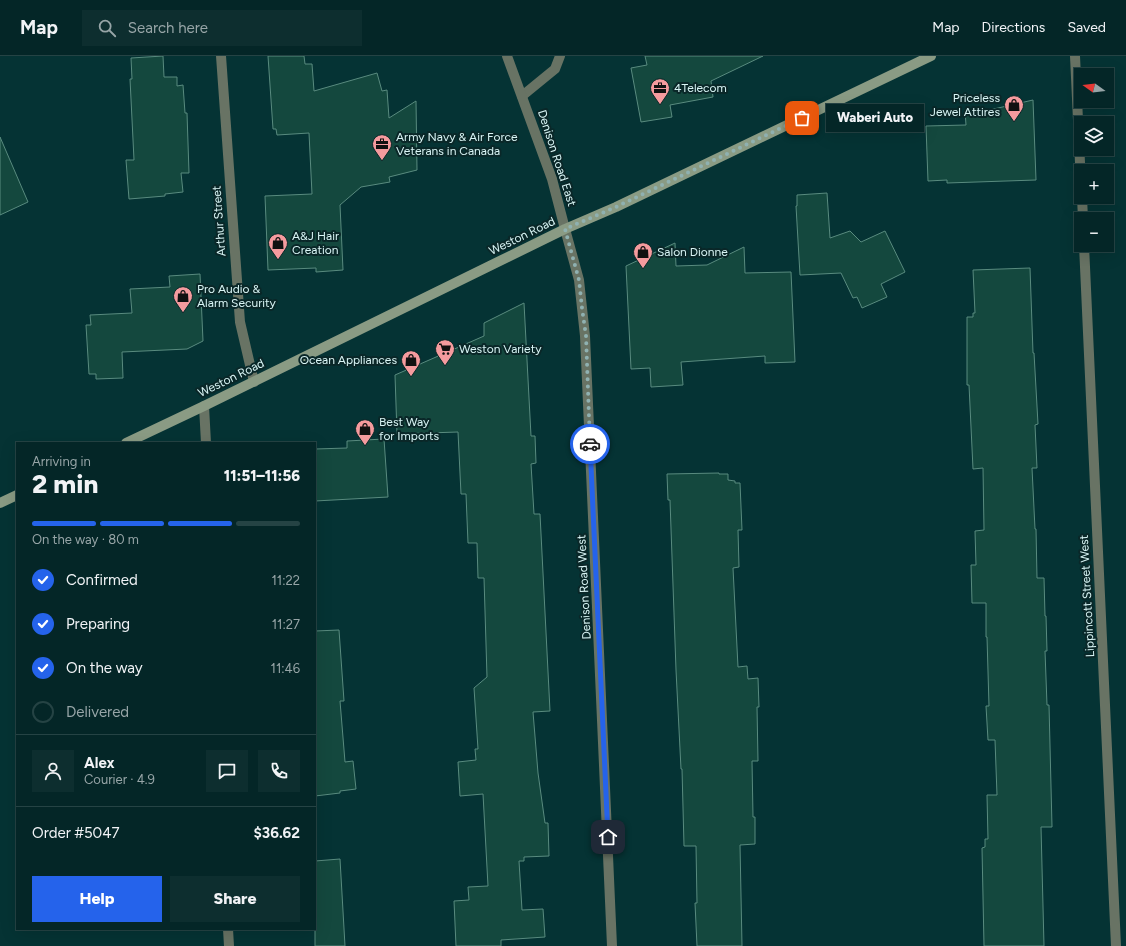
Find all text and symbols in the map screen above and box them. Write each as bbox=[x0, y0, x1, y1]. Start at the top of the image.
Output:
search box bbox=[82, 10, 362, 46]
text: Map bbox=[20, 16, 58, 39]
icon: search bbox=[96, 17, 118, 39]
text: Search here bbox=[128, 19, 208, 37]
text: Map bbox=[932, 19, 960, 36]
text: Directions bbox=[982, 19, 1045, 36]
text: Saved bbox=[1067, 19, 1106, 36]
north arrow bbox=[1074, 68, 1114, 108]
map controls bbox=[1074, 68, 1114, 252]
office icon: 4Telecom bbox=[649, 77, 671, 105]
place label: 4Telecom bbox=[674, 81, 727, 95]
place label: Priceless Jewel Attires bbox=[930, 91, 1000, 119]
shop icon: Priceless Jewel Attires bbox=[1003, 94, 1025, 122]
pin bbox=[785, 101, 819, 135]
callout: Waberi Auto bbox=[826, 104, 924, 132]
icon: bag bbox=[791, 107, 813, 129]
street label: Denison Road East bbox=[535, 108, 579, 208]
text: Waberi Auto bbox=[837, 110, 913, 125]
button: layers bbox=[1074, 116, 1114, 156]
place label: Army Navy & Air Force Veterans in Canada bbox=[396, 130, 518, 158]
office icon: Army Navy & Air Force Veterans in Canada bbox=[371, 133, 393, 161]
button: + bbox=[1074, 164, 1114, 204]
street label: Arthur Street bbox=[210, 185, 228, 257]
button: − bbox=[1074, 212, 1114, 252]
street label: Weston Road bbox=[487, 214, 557, 258]
place label: A&J Hair Creation bbox=[292, 229, 339, 257]
shop icon: A&J Hair Creation bbox=[267, 232, 289, 260]
shop icon: Salon Dionne bbox=[632, 241, 654, 269]
place label: Salon Dionne bbox=[657, 245, 728, 259]
place label: Pro Audio & Alarm Security bbox=[197, 282, 277, 310]
shop icon: Pro Audio & Alarm Security bbox=[172, 285, 194, 313]
supermarket icon: Weston Variety bbox=[434, 338, 456, 366]
place label: Weston Variety bbox=[459, 342, 542, 356]
shop icon: Ocean Appliances bbox=[400, 349, 422, 377]
place label: Ocean Appliances bbox=[300, 353, 397, 367]
street label: Weston Road bbox=[196, 356, 266, 400]
place label: Best Way for Imports bbox=[379, 415, 439, 443]
shop icon: Best Way for Imports bbox=[354, 418, 376, 446]
courier bbox=[570, 424, 610, 464]
icon: car bbox=[579, 433, 601, 455]
text: Arriving in bbox=[32, 454, 91, 469]
text: 11:51–11:56 bbox=[224, 467, 300, 485]
text: 2 min bbox=[32, 468, 98, 500]
text: On the way · 80 m bbox=[32, 532, 139, 547]
street label: Denison Road West bbox=[574, 534, 594, 640]
street label: Lippincott Street West bbox=[1077, 534, 1097, 658]
icon: check bbox=[32, 569, 54, 591]
text: Confirmed bbox=[66, 571, 138, 589]
text: 11:22 bbox=[271, 573, 300, 588]
icon: check bbox=[32, 613, 54, 635]
text: Preparing bbox=[66, 615, 130, 633]
text: 11:27 bbox=[272, 617, 300, 632]
icon: check bbox=[32, 657, 54, 679]
text: On the way bbox=[66, 659, 143, 677]
text: 11:46 bbox=[271, 661, 300, 676]
text: Delivered bbox=[66, 703, 129, 721]
button: person bbox=[32, 750, 74, 792]
button: chat bbox=[206, 750, 248, 792]
button: phone bbox=[258, 750, 300, 792]
text: Alex bbox=[84, 754, 114, 772]
text: Courier · 4.9 bbox=[84, 772, 155, 787]
pin bbox=[591, 820, 625, 854]
text: Order #5047 bbox=[32, 824, 120, 842]
text: $36.62 bbox=[254, 824, 300, 842]
icon: home bbox=[597, 826, 619, 848]
button: Help bbox=[32, 876, 162, 922]
button: Share bbox=[170, 876, 300, 922]

